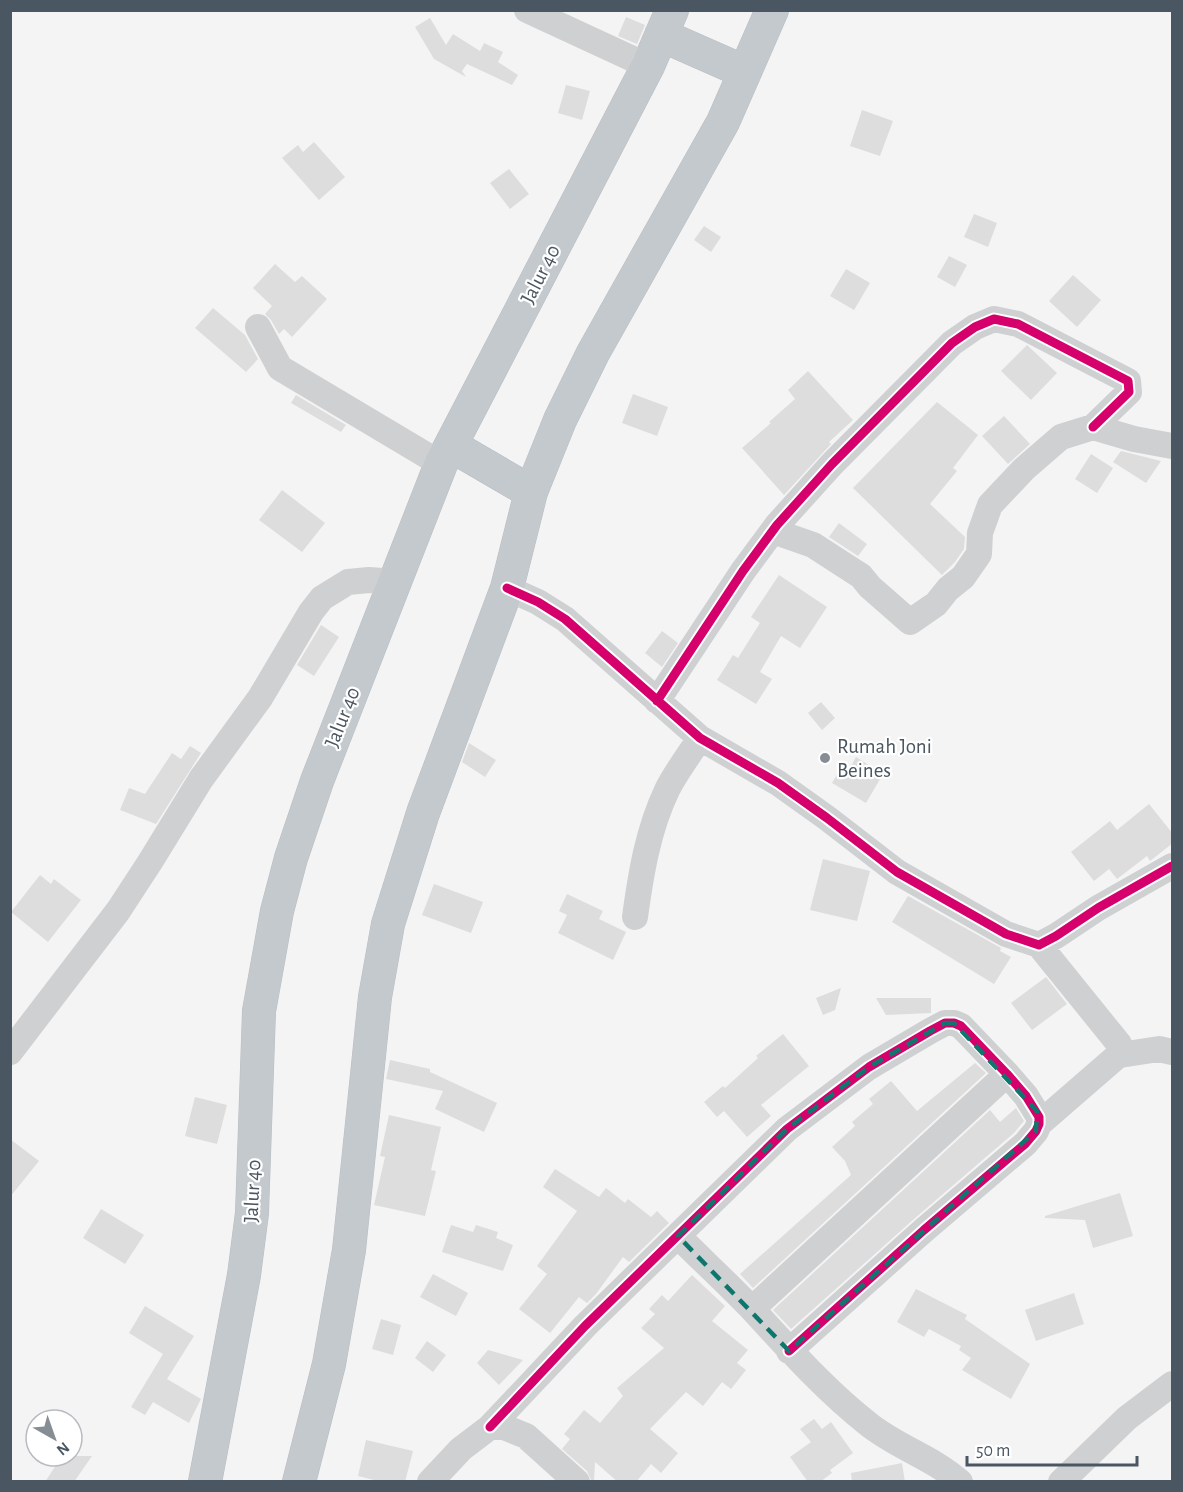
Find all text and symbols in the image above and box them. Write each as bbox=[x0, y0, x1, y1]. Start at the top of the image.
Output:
street label: Jalur 40 bbox=[517, 241, 564, 307]
street label: Jalur 40 bbox=[321, 684, 364, 750]
place label: Rumah Joni Beines bbox=[837, 736, 932, 781]
marker: Rumah Joni Beines bbox=[818, 751, 832, 765]
street label: Jalur 40 bbox=[240, 1159, 265, 1223]
north arrow bbox=[24, 1408, 84, 1468]
scale bar bbox=[967, 1429, 1136, 1467]
text: N bbox=[54, 1439, 72, 1458]
text: 50 m bbox=[976, 1442, 1010, 1460]

